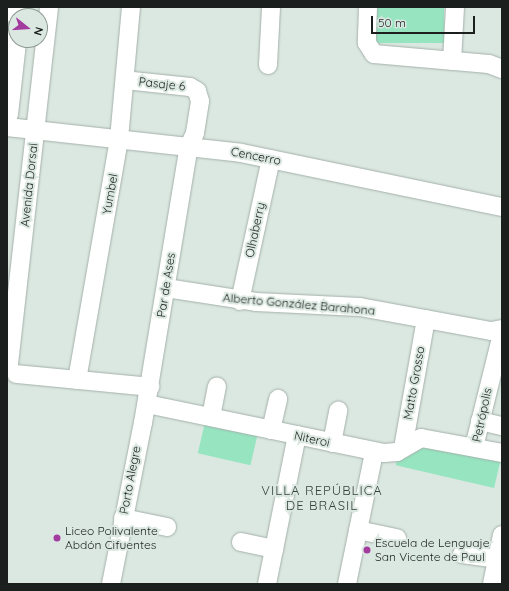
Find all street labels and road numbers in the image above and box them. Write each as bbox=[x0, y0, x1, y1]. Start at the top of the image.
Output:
street label: Pasaje 6 bbox=[138, 74, 186, 94]
street label: Avenida Dorsal bbox=[17, 142, 41, 228]
street label: Cencerro bbox=[230, 144, 282, 168]
street label: Yumbel bbox=[99, 173, 121, 215]
street label: Olhaberry bbox=[242, 201, 268, 259]
street label: Par de Ases bbox=[154, 252, 178, 318]
street label: Alberto González Barahona bbox=[222, 290, 376, 318]
street label: Matto Grosso bbox=[400, 345, 428, 421]
street label: Petrópolis bbox=[469, 386, 495, 444]
street label: Niteroi bbox=[293, 428, 331, 450]
street label: Porto Alegre bbox=[116, 445, 144, 515]

